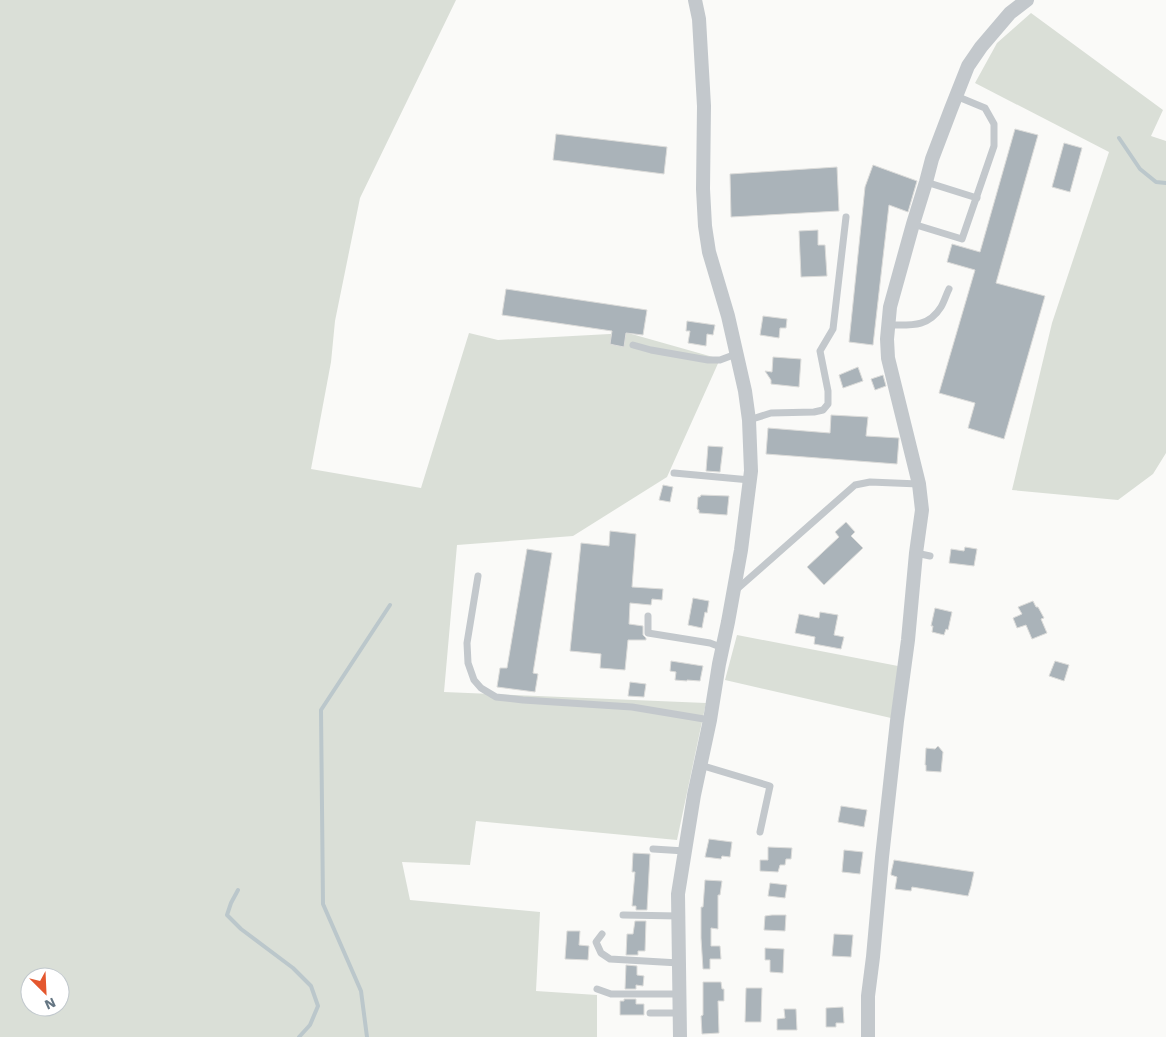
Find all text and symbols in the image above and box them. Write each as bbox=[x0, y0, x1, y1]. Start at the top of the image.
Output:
north arrow bbox=[20, 967, 70, 1017]
text: N bbox=[42, 994, 58, 1013]

